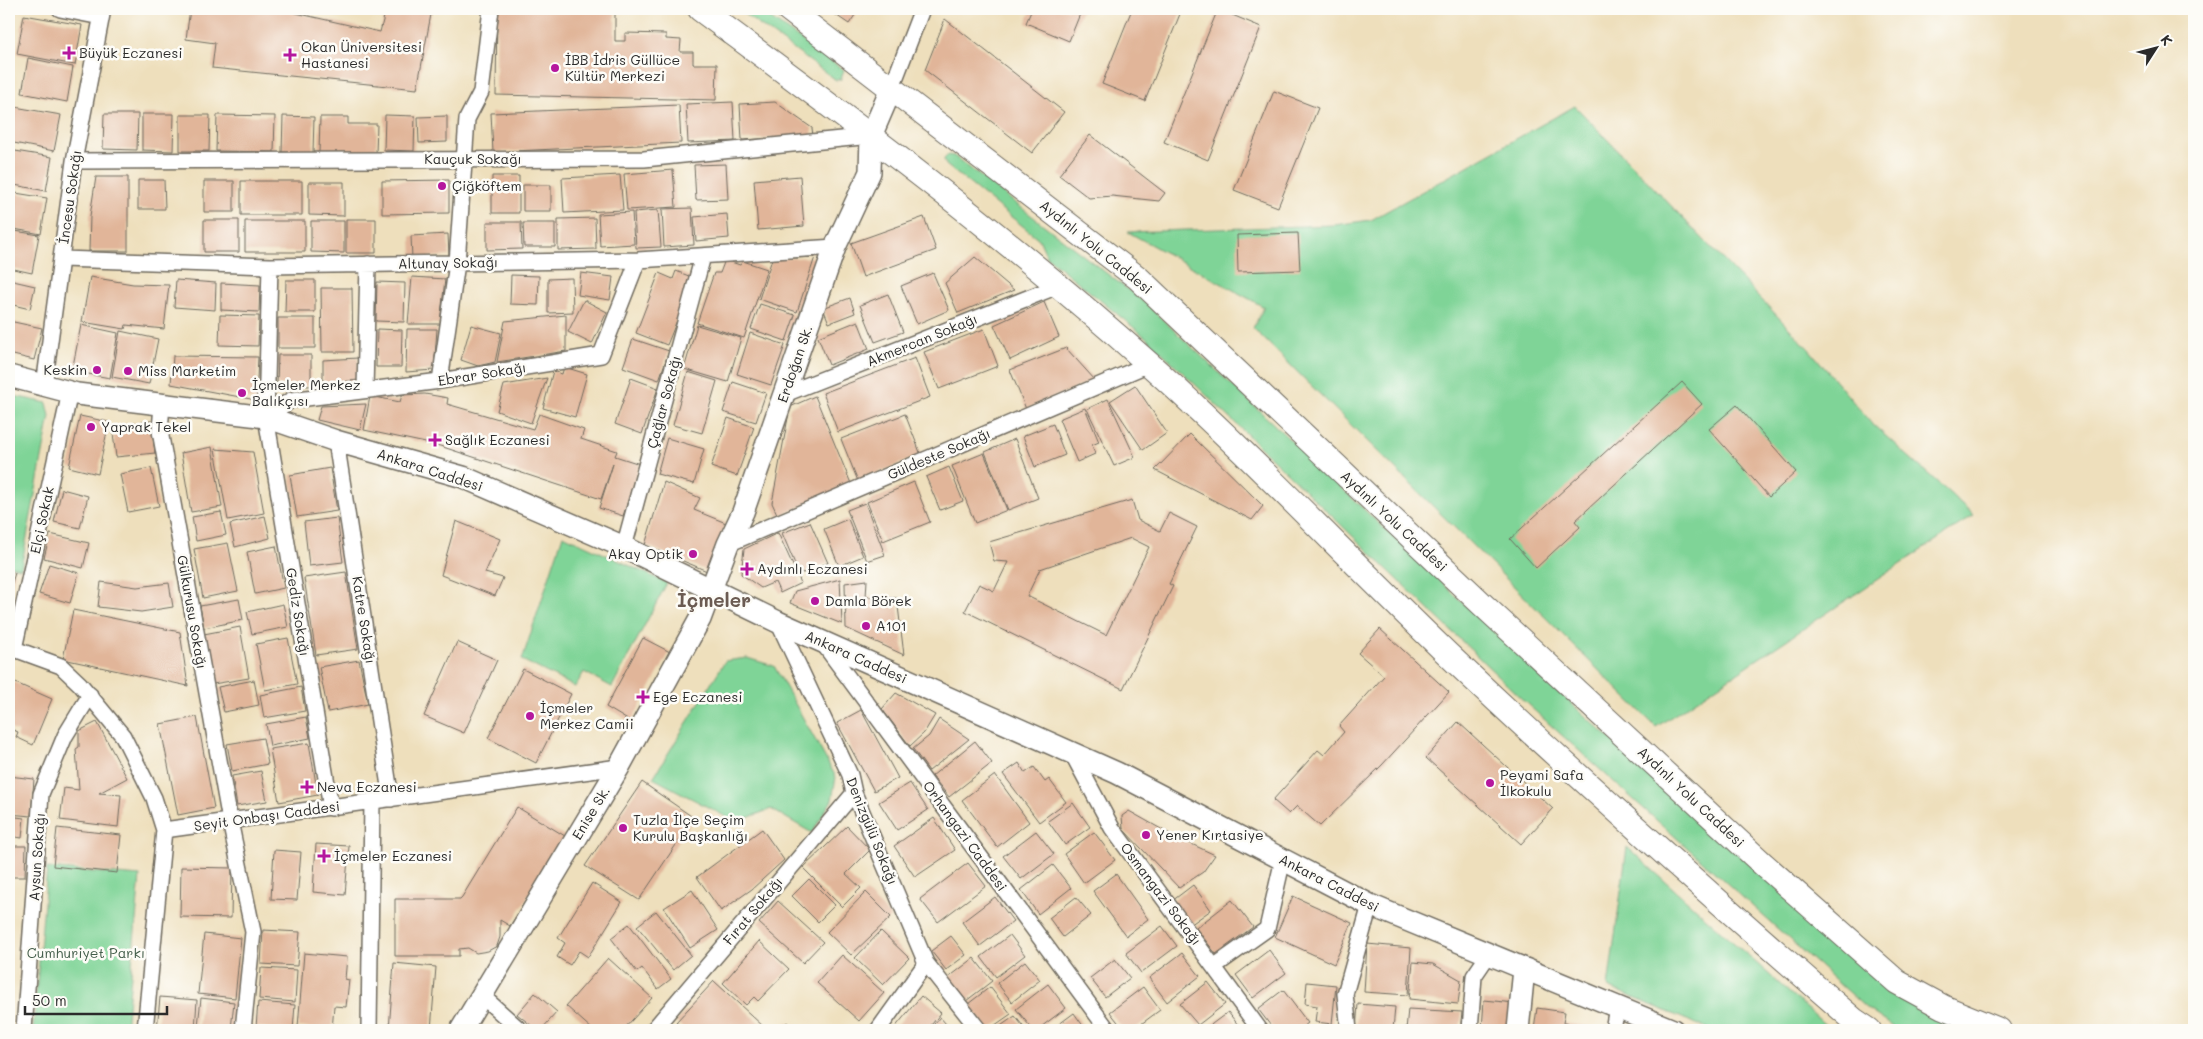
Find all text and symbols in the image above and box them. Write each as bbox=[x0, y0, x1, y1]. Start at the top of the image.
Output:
north arrow bbox=[2130, 22, 2180, 72]
text: K bbox=[2157, 31, 2177, 49]
place label: Okan Üniversitesi Hastanesi bbox=[301, 37, 422, 72]
place label: Büyük Eczanesi bbox=[79, 43, 183, 62]
marker: Büyük Eczanesi bbox=[63, 47, 75, 59]
marker: Okan Üniversitesi Hastanesi bbox=[283, 48, 297, 62]
place label: İBB İdris Güllüce Kültür Merkezi bbox=[565, 50, 680, 85]
marker: İBB İdris Güllüce Kültür Merkezi bbox=[549, 62, 561, 74]
street label: İncesu Sokağı bbox=[54, 149, 85, 245]
street label: Kauçuk Sokağı bbox=[424, 149, 522, 168]
place label: Çiğköftem bbox=[452, 176, 522, 195]
marker: Çiğköftem bbox=[436, 180, 448, 192]
street label: Aydınlı Yolu Caddesi bbox=[1036, 195, 1157, 298]
street label: Altunay Sokağı bbox=[398, 252, 498, 273]
street label: Akmercan Sokağı bbox=[864, 309, 980, 370]
street label: Erdoğan Sk. bbox=[772, 323, 817, 405]
street label: Çağlar Sokağı bbox=[642, 353, 685, 450]
street label: Ebrar Sokağı bbox=[436, 357, 527, 390]
place label: Keskin bbox=[44, 360, 87, 379]
place label: Miss Marketim bbox=[138, 361, 236, 380]
marker: Keskin bbox=[91, 364, 103, 376]
marker: Miss Marketim bbox=[122, 365, 134, 377]
place label: İçmeler Merkez Balıkçısı bbox=[252, 375, 361, 410]
marker: İçmeler Merkez Balıkçısı bbox=[236, 387, 248, 399]
place label: Yaprak Tekel bbox=[101, 417, 191, 436]
marker: Yaprak Tekel bbox=[85, 421, 97, 433]
street label: Güldeste Sokağı bbox=[884, 423, 993, 484]
place label: Sağlık Eczanesi bbox=[445, 430, 550, 449]
marker: Sağlık Eczanesi bbox=[429, 434, 441, 446]
street label: Ankara Caddesi bbox=[375, 443, 485, 496]
street label: Aydınlı Yolu Caddesi bbox=[1337, 466, 1452, 575]
street label: Elçi Sokak bbox=[25, 485, 58, 555]
place label: Akay Optik bbox=[608, 544, 683, 563]
marker: Akay Optik bbox=[687, 548, 699, 560]
street label: Gülkurusu Sokağı bbox=[173, 554, 212, 670]
place label: Aydınlı Eczanesi bbox=[757, 559, 868, 578]
marker: Aydınlı Eczanesi bbox=[741, 563, 753, 575]
street label: Gediz Sokağı bbox=[282, 566, 315, 658]
street label: Katre Sokağı bbox=[348, 575, 381, 665]
district label: İçmeler bbox=[677, 587, 751, 612]
place label: Damla Börek bbox=[825, 591, 911, 610]
marker: Damla Börek bbox=[809, 595, 821, 607]
place label: A101 bbox=[876, 616, 907, 635]
marker: A101 bbox=[860, 620, 872, 632]
street label: Ankara Caddesi bbox=[802, 625, 910, 688]
place label: Ege Eczanesi bbox=[653, 687, 743, 706]
marker: Ege Eczanesi bbox=[637, 691, 649, 703]
place label: İçmeler Merkez Camii bbox=[540, 698, 634, 733]
marker: İçmeler Merkez Camii bbox=[524, 710, 536, 722]
street label: Aydınlı Yolu Caddesi bbox=[1634, 742, 1749, 851]
place label: Peyami Safa İlkokulu bbox=[1500, 765, 1584, 800]
street label: Denizgülü Sokağı bbox=[842, 774, 903, 887]
place label: Neva Eczanesi bbox=[317, 777, 417, 796]
street label: Orhangazi Caddesi bbox=[919, 777, 1012, 895]
marker: Peyami Safa İlkokulu bbox=[1484, 777, 1496, 789]
marker: Neva Eczanesi bbox=[301, 781, 313, 793]
street label: Enise Sk. bbox=[567, 782, 614, 843]
street label: Seyit Onbaşı Caddesi bbox=[193, 796, 341, 835]
place label: Tuzla İlçe Seçim Kurulu Başkanlığı bbox=[633, 810, 748, 845]
street label: Aysun Sokağı bbox=[24, 812, 49, 902]
marker: Tuzla İlçe Seçim Kurulu Başkanlığı bbox=[617, 822, 629, 834]
place label: Yener Kırtasiye bbox=[1156, 825, 1264, 844]
marker: Yener Kırtasiye bbox=[1140, 829, 1152, 841]
street label: Osmangazi Sokağı bbox=[1117, 839, 1206, 949]
place label: İçmeler Eczanesi bbox=[334, 846, 452, 865]
street label: Ankara Caddesi bbox=[1276, 849, 1383, 916]
marker: İçmeler Eczanesi bbox=[318, 850, 330, 862]
street label: Fırat Sokağı bbox=[719, 873, 787, 949]
park label: Cumhuriyet Parkı bbox=[27, 943, 145, 962]
scale bar bbox=[25, 984, 168, 1016]
text: 50 m bbox=[32, 990, 67, 1010]

